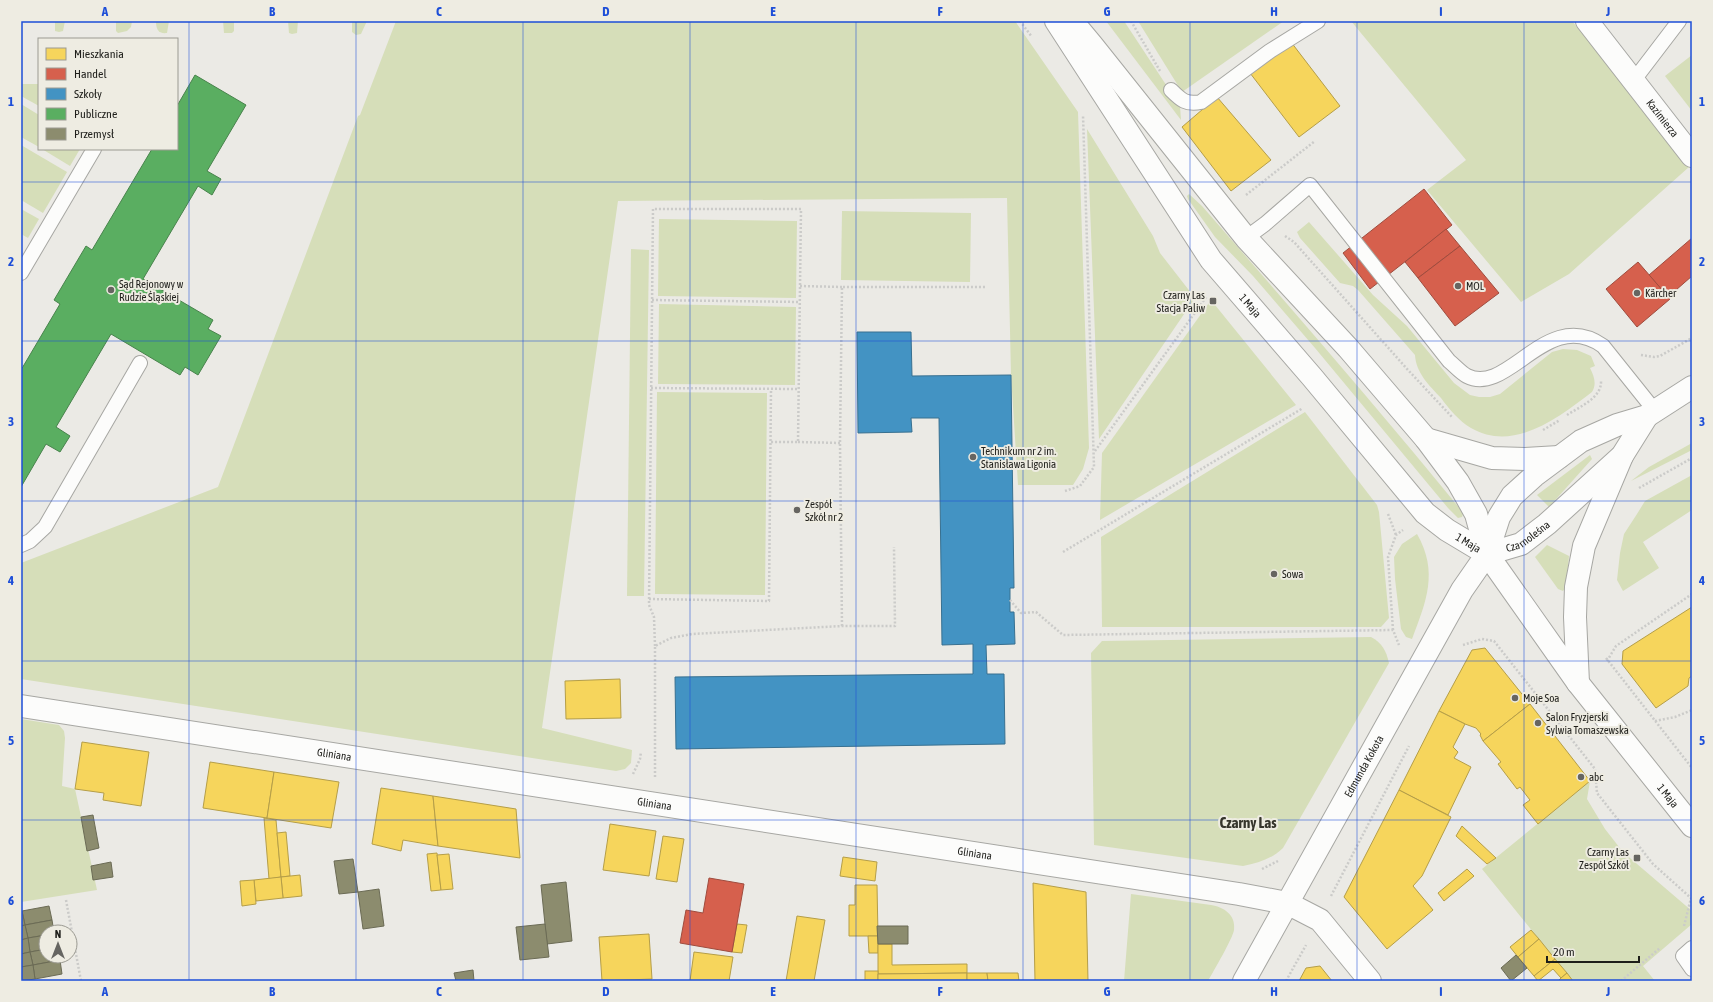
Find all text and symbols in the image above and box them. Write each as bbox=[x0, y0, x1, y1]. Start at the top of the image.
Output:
text: A bbox=[101, 4, 109, 19]
text: B bbox=[269, 4, 276, 19]
text: C bbox=[436, 4, 442, 19]
text: D bbox=[602, 4, 610, 19]
text: E bbox=[770, 4, 776, 19]
text: F bbox=[937, 4, 943, 19]
text: G bbox=[1104, 4, 1111, 19]
text: H bbox=[1270, 4, 1278, 19]
text: I bbox=[1439, 4, 1443, 19]
text: J bbox=[1605, 4, 1610, 19]
legend bbox=[38, 38, 178, 150]
text: Mieszkania bbox=[74, 47, 124, 61]
text: Handel bbox=[74, 67, 108, 81]
text: Szkoły bbox=[74, 87, 102, 101]
text: 1 bbox=[8, 94, 14, 109]
text: 1 bbox=[1699, 94, 1705, 109]
street label: Kazimierza bbox=[1644, 97, 1681, 139]
text: Publiczne bbox=[74, 107, 117, 121]
text: Przemysł bbox=[74, 127, 115, 141]
text: 2 bbox=[8, 254, 14, 269]
text: 2 bbox=[1699, 254, 1705, 269]
place label: Sąd Rejonowy w Rudzie Śląskiej bbox=[119, 278, 184, 303]
place label: MOL bbox=[1466, 280, 1485, 292]
marker: MOL bbox=[1453, 281, 1463, 291]
marker: Sąd Rejonowy w Rudzie Śląskiej bbox=[106, 285, 116, 295]
place label: Kärcher bbox=[1645, 287, 1677, 299]
marker: Kärcher bbox=[1632, 288, 1642, 298]
place label: Czarny Las Stacja Paliw bbox=[1157, 289, 1205, 314]
street label: 1 Maja bbox=[1237, 291, 1264, 320]
marker: Czarny Las Stacja Paliw bbox=[1208, 296, 1218, 306]
text: 3 bbox=[8, 414, 14, 429]
text: 3 bbox=[1699, 414, 1705, 429]
place label: Technikum nr 2 im. Stanisława Ligonia bbox=[981, 445, 1056, 470]
marker: Technikum nr 2 im. Stanisława Ligonia bbox=[968, 452, 978, 462]
place label: Zespół Szkół nr 2 bbox=[805, 498, 843, 523]
marker: Zespół Szkół nr 2 bbox=[792, 505, 802, 515]
street label: Czarnoleśna bbox=[1505, 518, 1552, 554]
street label: 1 Maja bbox=[1454, 531, 1483, 555]
place label: Sowa bbox=[1282, 568, 1303, 580]
marker: Sowa bbox=[1269, 569, 1279, 579]
text: 4 bbox=[7, 573, 14, 588]
text: 4 bbox=[1698, 573, 1705, 588]
place label: Moje Soa bbox=[1523, 692, 1559, 704]
marker: Moje Soa bbox=[1510, 693, 1520, 703]
place label: Salon Fryzjerski Sylwia Tomaszewska bbox=[1546, 711, 1629, 736]
marker: Salon Fryzjerski Sylwia Tomaszewska bbox=[1533, 718, 1543, 728]
text: 5 bbox=[8, 733, 14, 748]
street label: Edmunda Kokota bbox=[1342, 733, 1386, 799]
text: 5 bbox=[1699, 733, 1705, 748]
street label: Gliniana bbox=[316, 746, 352, 763]
place label: abc bbox=[1589, 771, 1604, 783]
marker: abc bbox=[1576, 772, 1586, 782]
street label: 1 Maja bbox=[1655, 782, 1681, 810]
street label: Gliniana bbox=[636, 795, 673, 812]
district label: Czarny Las bbox=[1219, 814, 1277, 831]
street label: Gliniana bbox=[957, 845, 993, 862]
place label: Czarny Las Zespół Szkół bbox=[1579, 846, 1629, 871]
marker: Czarny Las Zespół Szkół bbox=[1632, 853, 1642, 863]
text: 6 bbox=[8, 893, 14, 908]
text: 6 bbox=[1699, 893, 1705, 908]
north arrow bbox=[38, 924, 78, 964]
text: N bbox=[55, 928, 61, 940]
scale bar bbox=[1547, 938, 1639, 964]
text: 20 m bbox=[1553, 945, 1575, 959]
text: A bbox=[101, 984, 109, 999]
text: B bbox=[269, 984, 276, 999]
text: C bbox=[436, 984, 442, 999]
text: D bbox=[602, 984, 610, 999]
text: E bbox=[770, 984, 776, 999]
text: F bbox=[937, 984, 943, 999]
text: G bbox=[1104, 984, 1111, 999]
text: H bbox=[1270, 984, 1278, 999]
text: I bbox=[1439, 984, 1443, 999]
text: J bbox=[1605, 984, 1610, 999]

